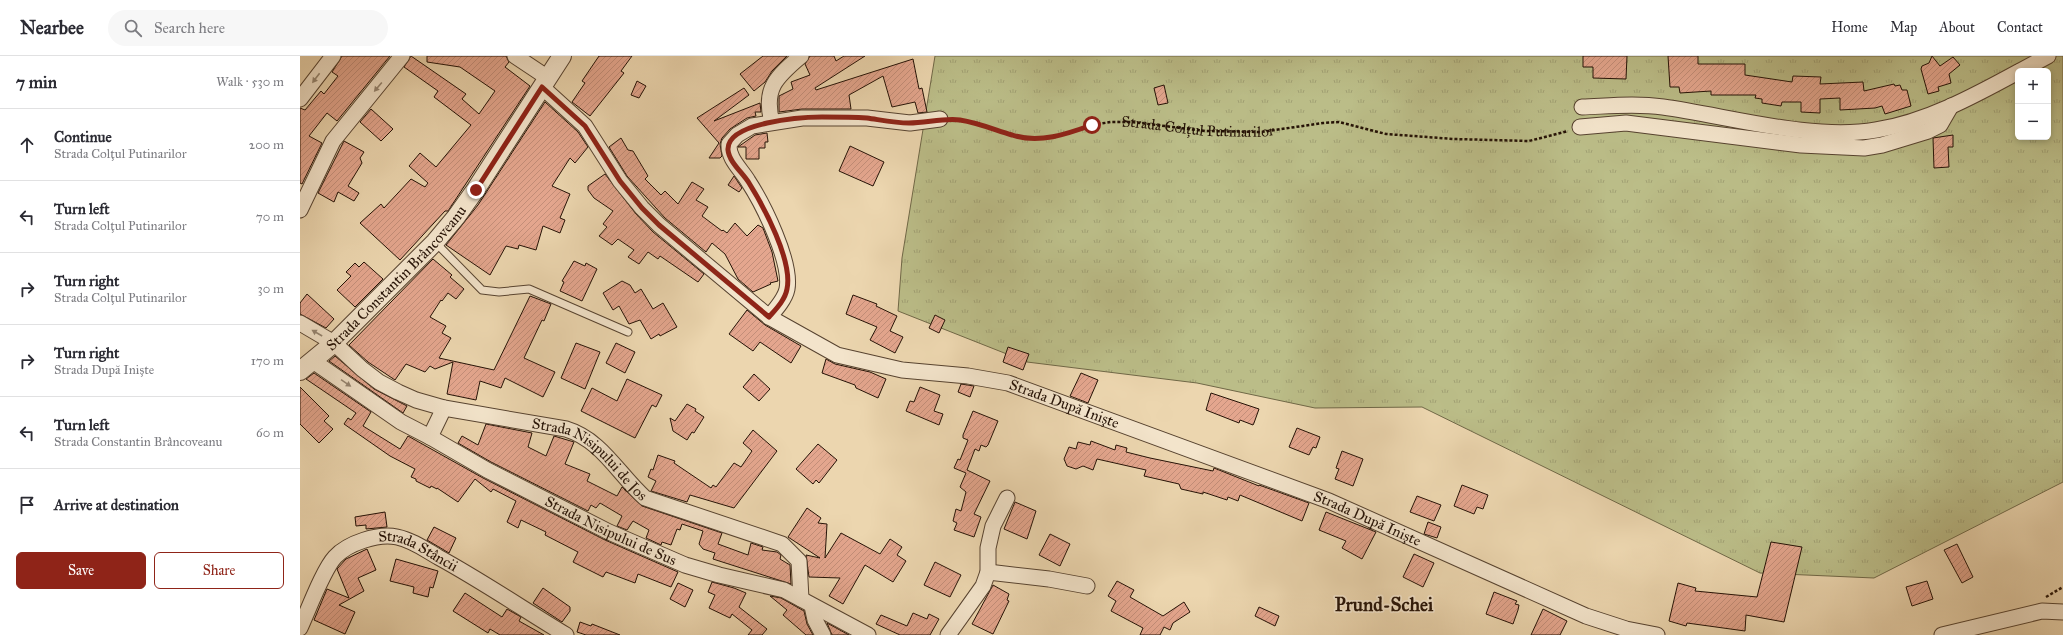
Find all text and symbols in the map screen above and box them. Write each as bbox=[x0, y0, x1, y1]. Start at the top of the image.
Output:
search box bbox=[108, 10, 388, 46]
text: Nearbee bbox=[20, 16, 84, 39]
icon: search bbox=[122, 17, 144, 39]
text: Search here bbox=[154, 19, 225, 37]
text: Home bbox=[1831, 19, 1868, 36]
text: Map bbox=[1890, 19, 1917, 36]
text: About bbox=[1939, 19, 1975, 36]
text: Contact bbox=[1997, 19, 2043, 36]
map controls bbox=[2015, 68, 2051, 140]
button: + bbox=[2015, 68, 2051, 104]
text: 7 min bbox=[16, 72, 57, 93]
one-way arrow bbox=[312, 72, 321, 83]
text: Walk · 530 m bbox=[216, 74, 284, 90]
one-way arrow bbox=[373, 81, 382, 92]
button: − bbox=[2015, 104, 2051, 140]
street label: Strada Colțul Putinarilor bbox=[1122, 113, 1276, 141]
route start bbox=[1083, 116, 1101, 134]
text: Continue bbox=[54, 128, 112, 146]
icon: ahead bbox=[16, 134, 38, 156]
text: 200 m bbox=[249, 137, 284, 153]
text: Strada Colțul Putinarilor bbox=[54, 146, 187, 162]
route end bbox=[467, 181, 485, 199]
text: Turn left bbox=[54, 200, 110, 218]
street label: Strada Constantin Brâncoveanu bbox=[323, 202, 470, 355]
icon: left bbox=[16, 206, 38, 228]
text: 70 m bbox=[256, 209, 284, 225]
text: Strada Colțul Putinarilor bbox=[54, 218, 187, 234]
text: Turn right bbox=[54, 272, 119, 290]
icon: right bbox=[16, 278, 38, 300]
text: 30 m bbox=[258, 281, 284, 297]
text: Strada Colțul Putinarilor bbox=[54, 290, 187, 306]
one-way arrow bbox=[311, 330, 323, 337]
text: Turn right bbox=[54, 344, 119, 362]
icon: right bbox=[16, 350, 38, 372]
text: 170 m bbox=[251, 353, 284, 369]
text: Strada După Iniște bbox=[54, 362, 154, 378]
street label: Strada După Iniște bbox=[1007, 375, 1122, 432]
one-way arrow bbox=[341, 379, 351, 387]
street label: Strada Nisipului de Jos bbox=[531, 414, 651, 504]
text: Turn left bbox=[54, 416, 110, 434]
icon: left bbox=[16, 422, 38, 444]
text: 60 m bbox=[256, 425, 284, 441]
text: Strada Constantin Brâncoveanu bbox=[54, 434, 222, 450]
street label: Strada După Iniște bbox=[1311, 487, 1424, 550]
street label: Strada Nisipului de Sus bbox=[542, 492, 679, 569]
icon: arrive bbox=[16, 494, 38, 516]
text: Arrive at destination bbox=[54, 496, 179, 514]
street label: Strada Stâncii bbox=[378, 527, 461, 575]
button: Save bbox=[16, 552, 146, 589]
button: Share bbox=[154, 552, 284, 589]
district label: Prund-Schei bbox=[1335, 593, 1434, 616]

